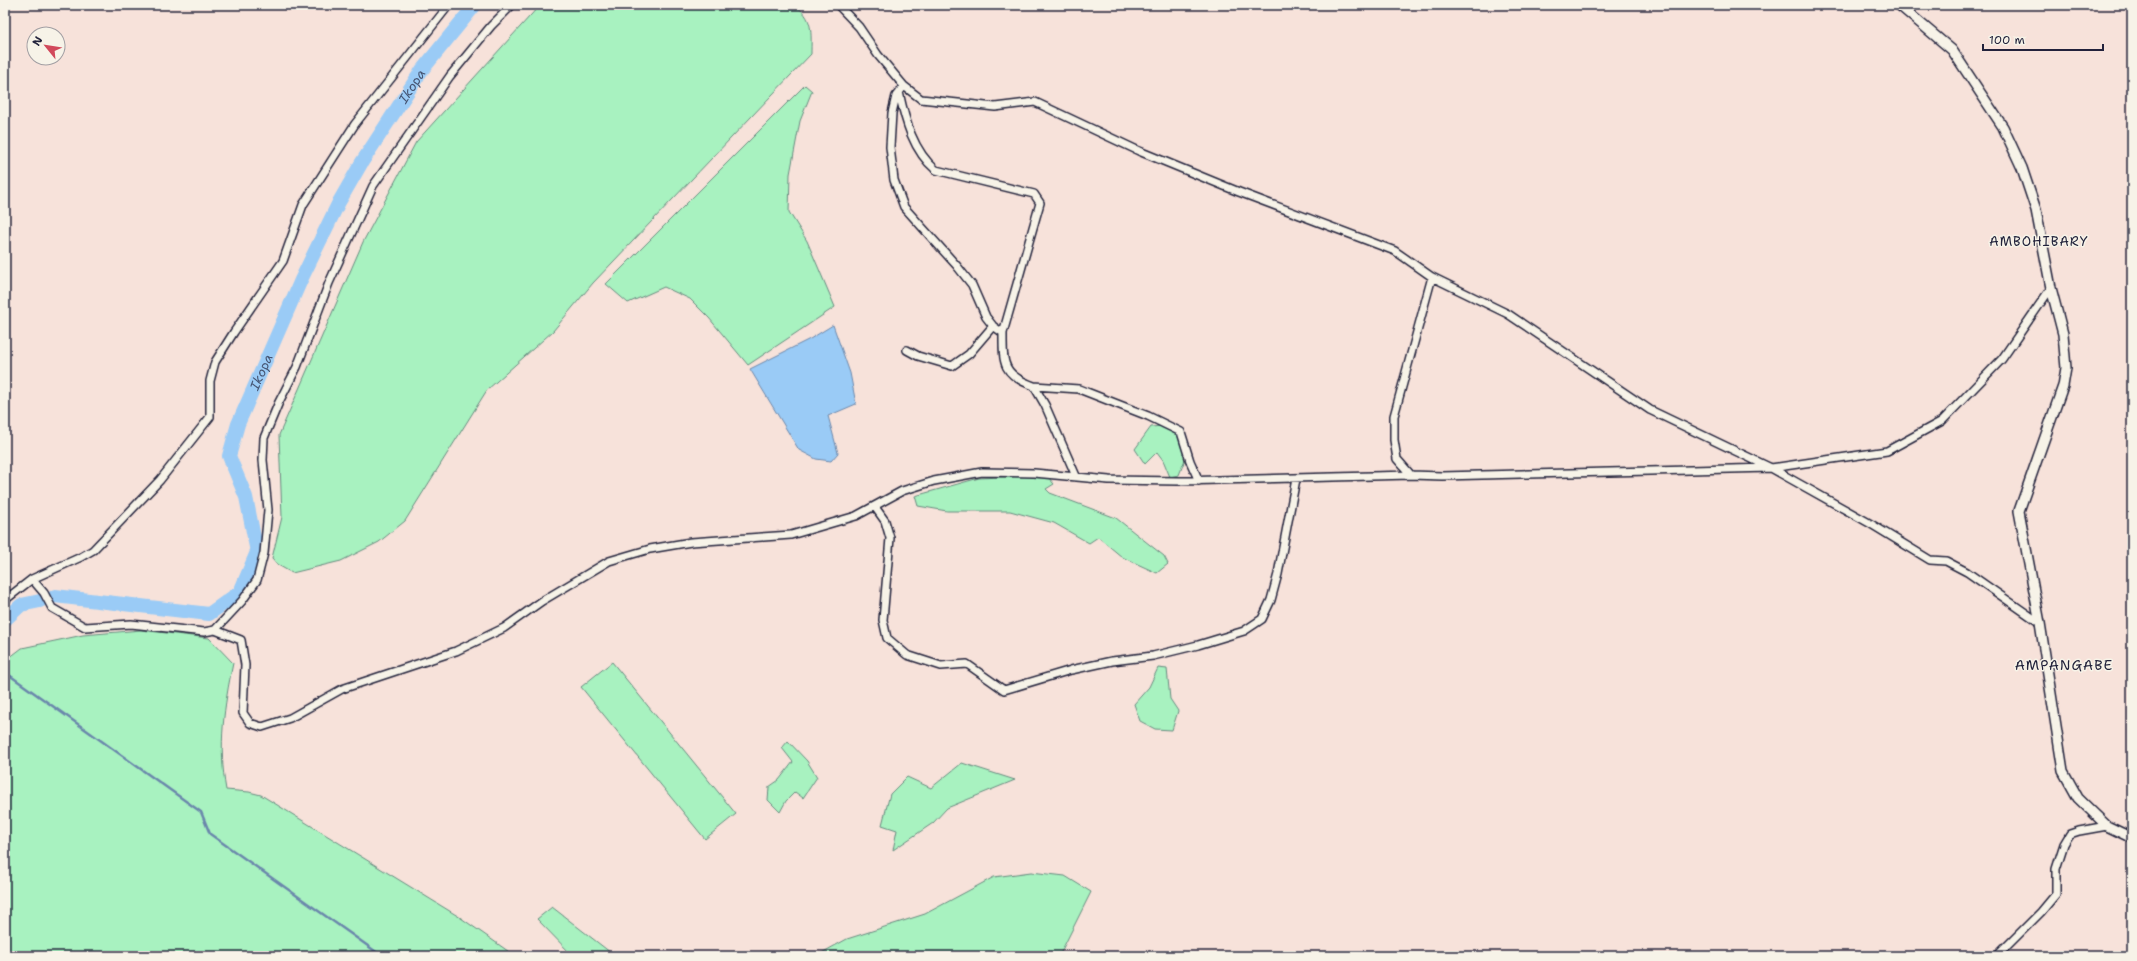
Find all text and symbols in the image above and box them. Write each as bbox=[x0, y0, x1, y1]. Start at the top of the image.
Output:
north arrow bbox=[26, 26, 66, 66]
scale bar bbox=[1983, 26, 2103, 52]
text: 100 m bbox=[1989, 32, 2025, 48]
text: N bbox=[29, 33, 47, 49]
water label: Ikopa bbox=[394, 66, 429, 107]
district label: AMBOHIBARY bbox=[1989, 233, 2089, 250]
water label: Ikopa bbox=[245, 351, 276, 394]
district label: AMPANGABE bbox=[2015, 656, 2113, 674]

